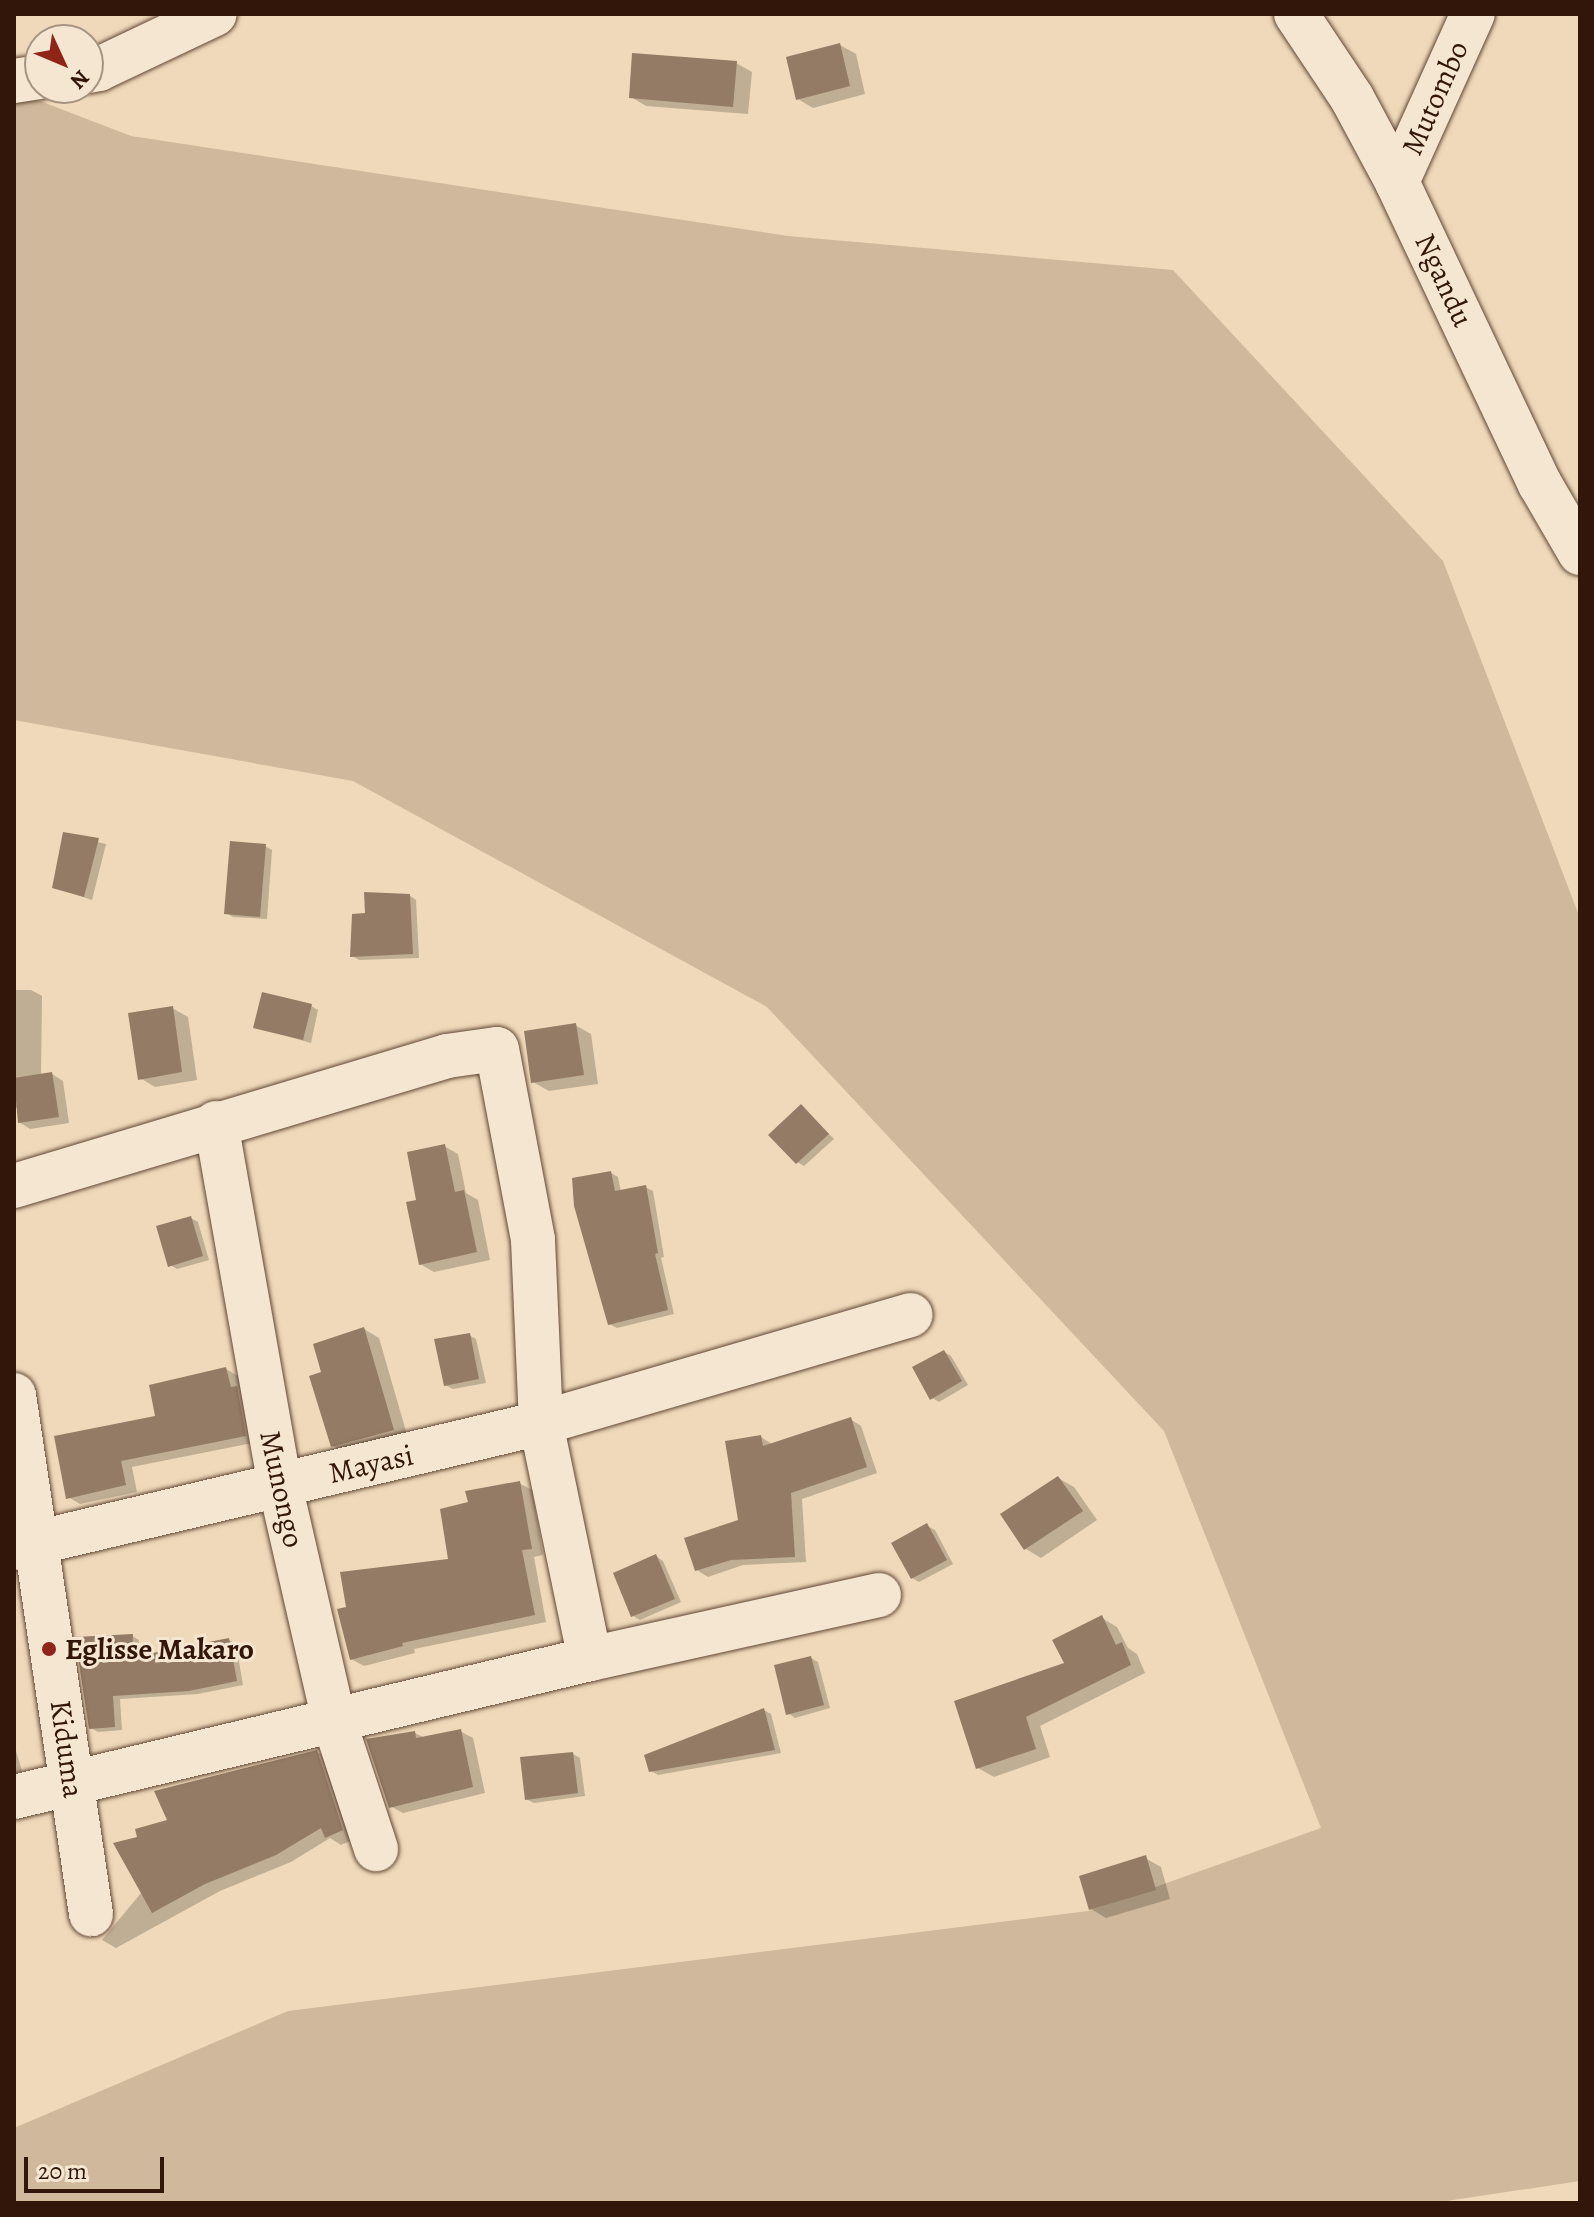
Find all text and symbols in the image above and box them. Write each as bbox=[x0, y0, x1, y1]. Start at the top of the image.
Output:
north arrow bbox=[24, 24, 104, 104]
street label: Mutombo bbox=[1394, 35, 1476, 161]
text: N bbox=[63, 63, 96, 95]
street label: Ngandu bbox=[1407, 228, 1481, 332]
street label: Munongo bbox=[252, 1427, 312, 1551]
street label: Mayasi bbox=[325, 1437, 417, 1491]
place label: Eglisse Makaro bbox=[65, 1631, 254, 1667]
marker: Eglisse Makaro bbox=[40, 1640, 58, 1658]
street label: Kiduma bbox=[42, 1698, 92, 1800]
scale bar bbox=[28, 2141, 168, 2191]
text: 20 m bbox=[38, 2155, 87, 2187]

